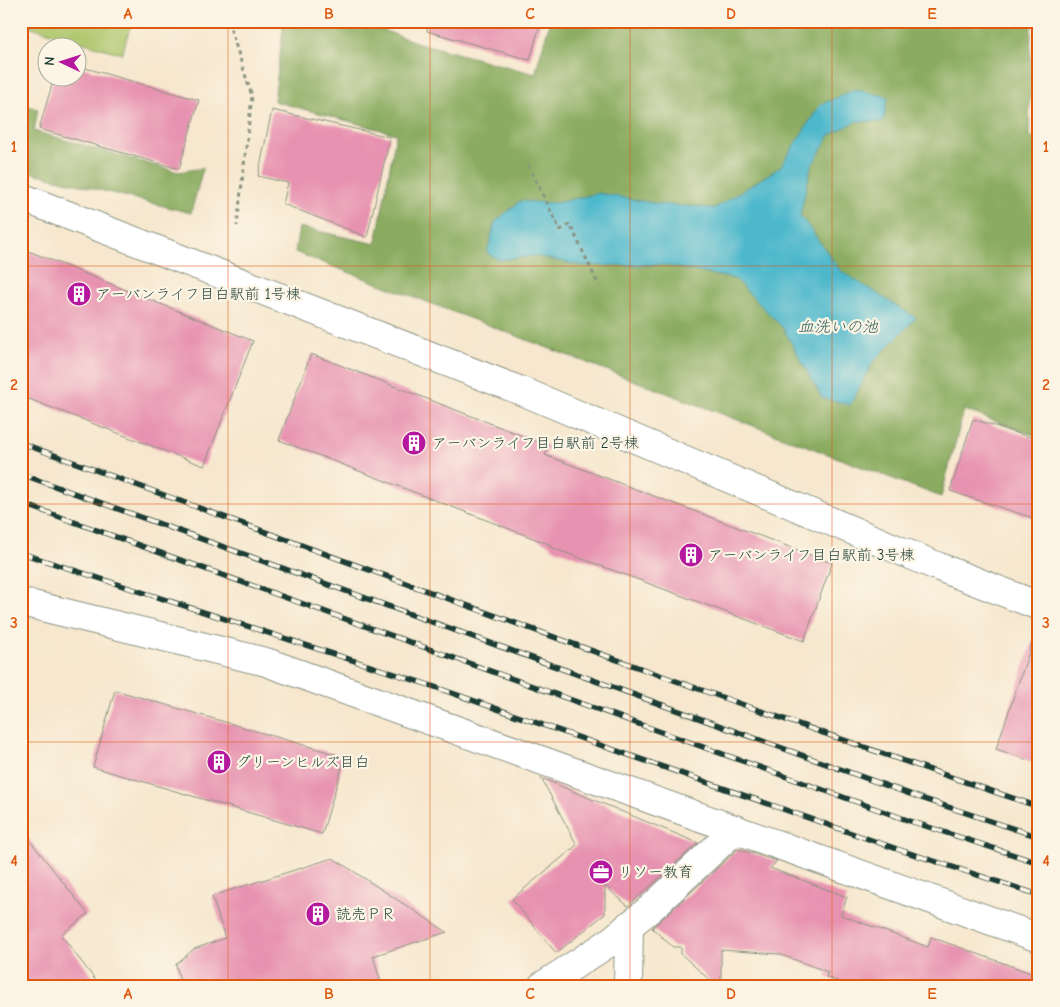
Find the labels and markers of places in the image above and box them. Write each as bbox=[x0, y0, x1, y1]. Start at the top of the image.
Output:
building icon: アーバンライフ目白駅前 1号棟 bbox=[66, 281, 92, 307]
place label: アーバンライフ目白駅前 1号棟 bbox=[96, 285, 301, 303]
building icon: アーバンライフ目白駅前 2号棟 bbox=[401, 430, 427, 456]
place label: アーバンライフ目白駅前 2号棟 bbox=[432, 434, 639, 452]
building icon: アーバンライフ目白駅前 3号棟 bbox=[678, 542, 704, 568]
place label: アーバンライフ目白駅前 3号棟 bbox=[708, 546, 914, 564]
building icon: グリーンヒルズ目白 bbox=[206, 749, 232, 775]
place label: グリーンヒルズ目白 bbox=[236, 753, 370, 771]
office icon: リソー教育 bbox=[588, 859, 614, 885]
place label: リソー教育 bbox=[618, 863, 693, 881]
building icon: 読売ＰＲ bbox=[305, 901, 331, 927]
place label: 読売ＰＲ bbox=[336, 905, 396, 923]

